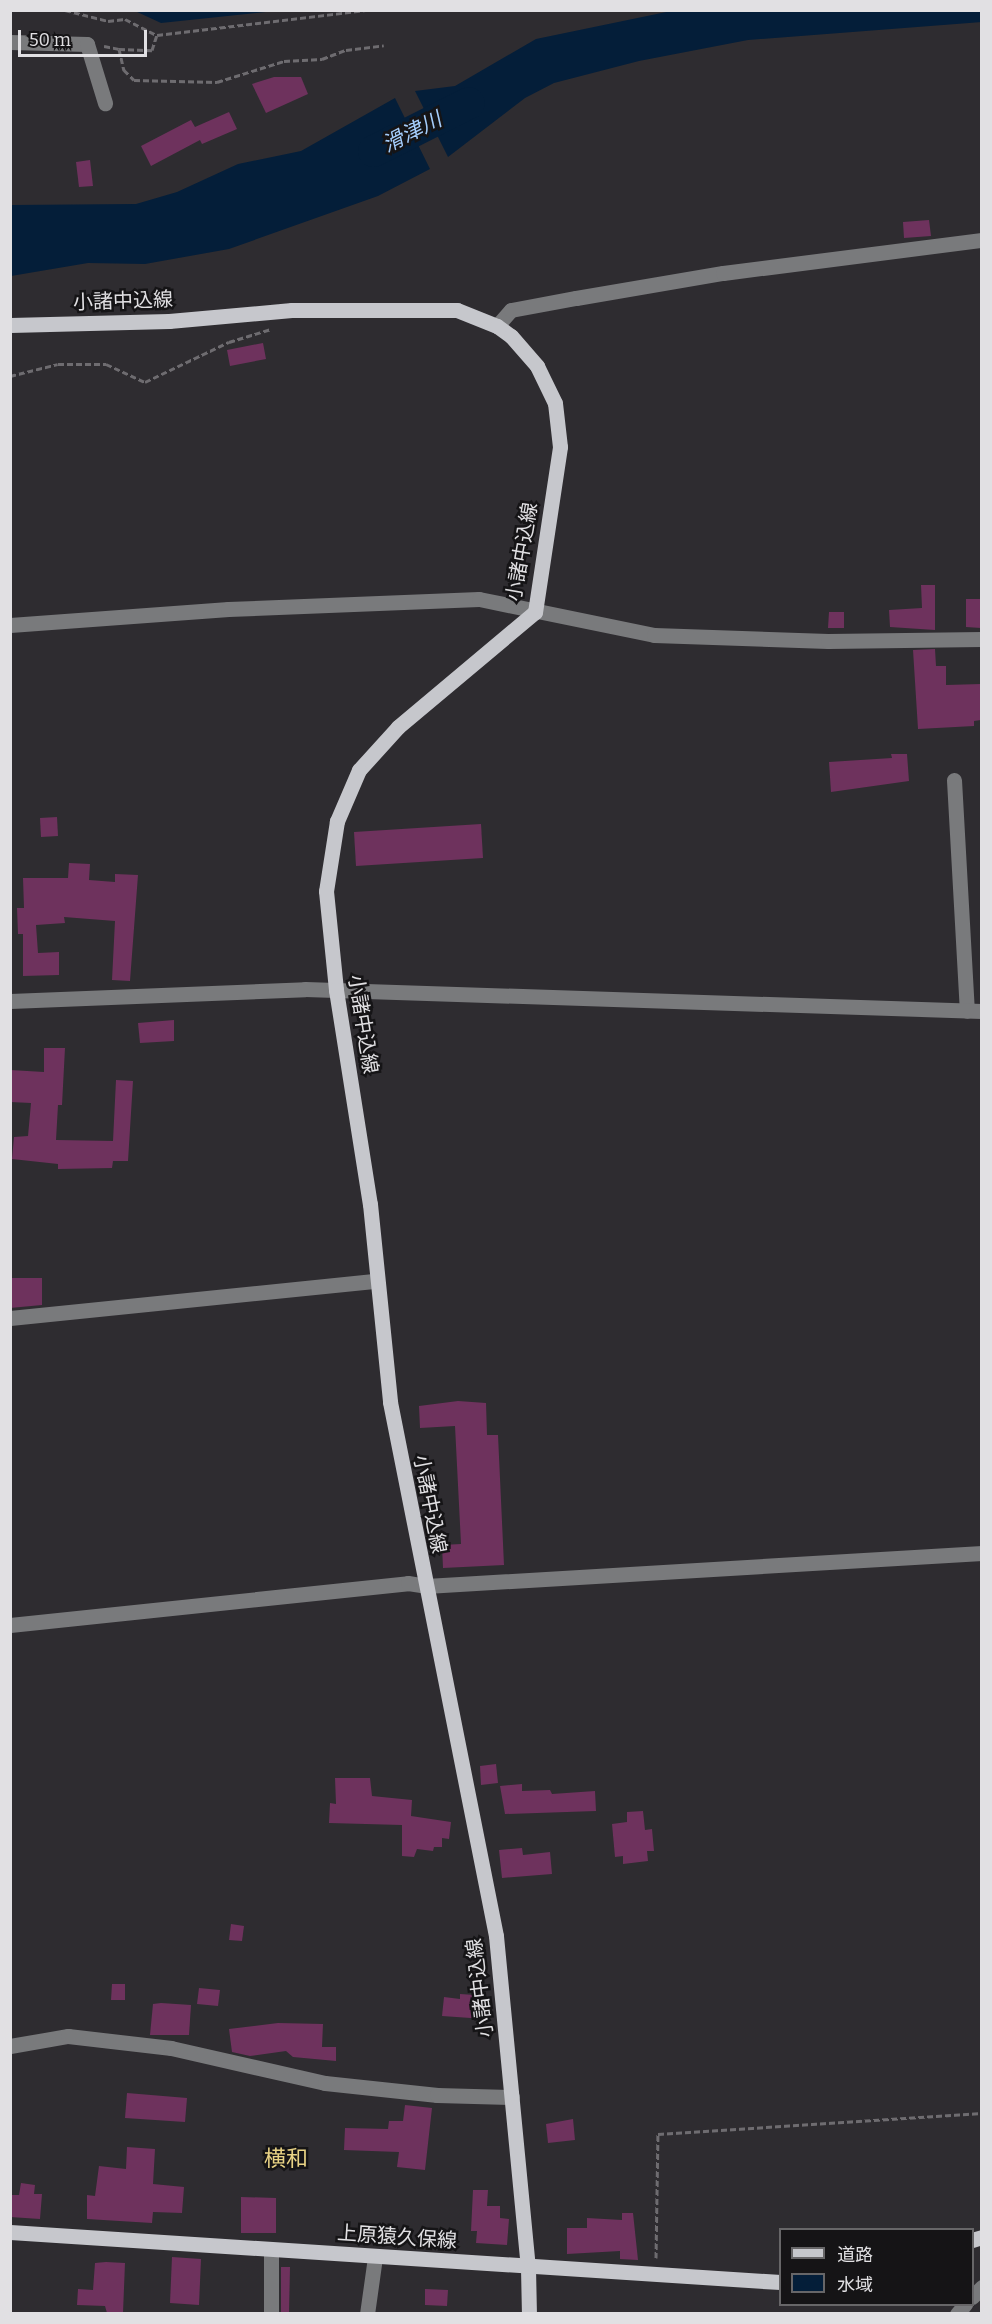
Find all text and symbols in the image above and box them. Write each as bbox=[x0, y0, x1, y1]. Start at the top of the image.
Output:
scale bar bbox=[21, 18, 150, 56]
text: 50 m bbox=[29, 29, 71, 51]
water label: 滑津川 bbox=[378, 106, 446, 158]
street label: 小諸中込線 bbox=[73, 287, 173, 315]
street label: 小諸中込線 bbox=[501, 501, 543, 603]
street label: 小諸中込線 bbox=[343, 973, 383, 1075]
street label: 小諸中込線 bbox=[409, 1453, 451, 1555]
street label: 小諸中込線 bbox=[462, 1937, 498, 2039]
district label: 横和 bbox=[264, 2146, 308, 2172]
street label: 上原猿久保線 bbox=[336, 2221, 458, 2253]
legend bbox=[779, 2228, 974, 2306]
text: 道路 bbox=[837, 2244, 873, 2266]
text: 水域 bbox=[837, 2274, 873, 2296]

